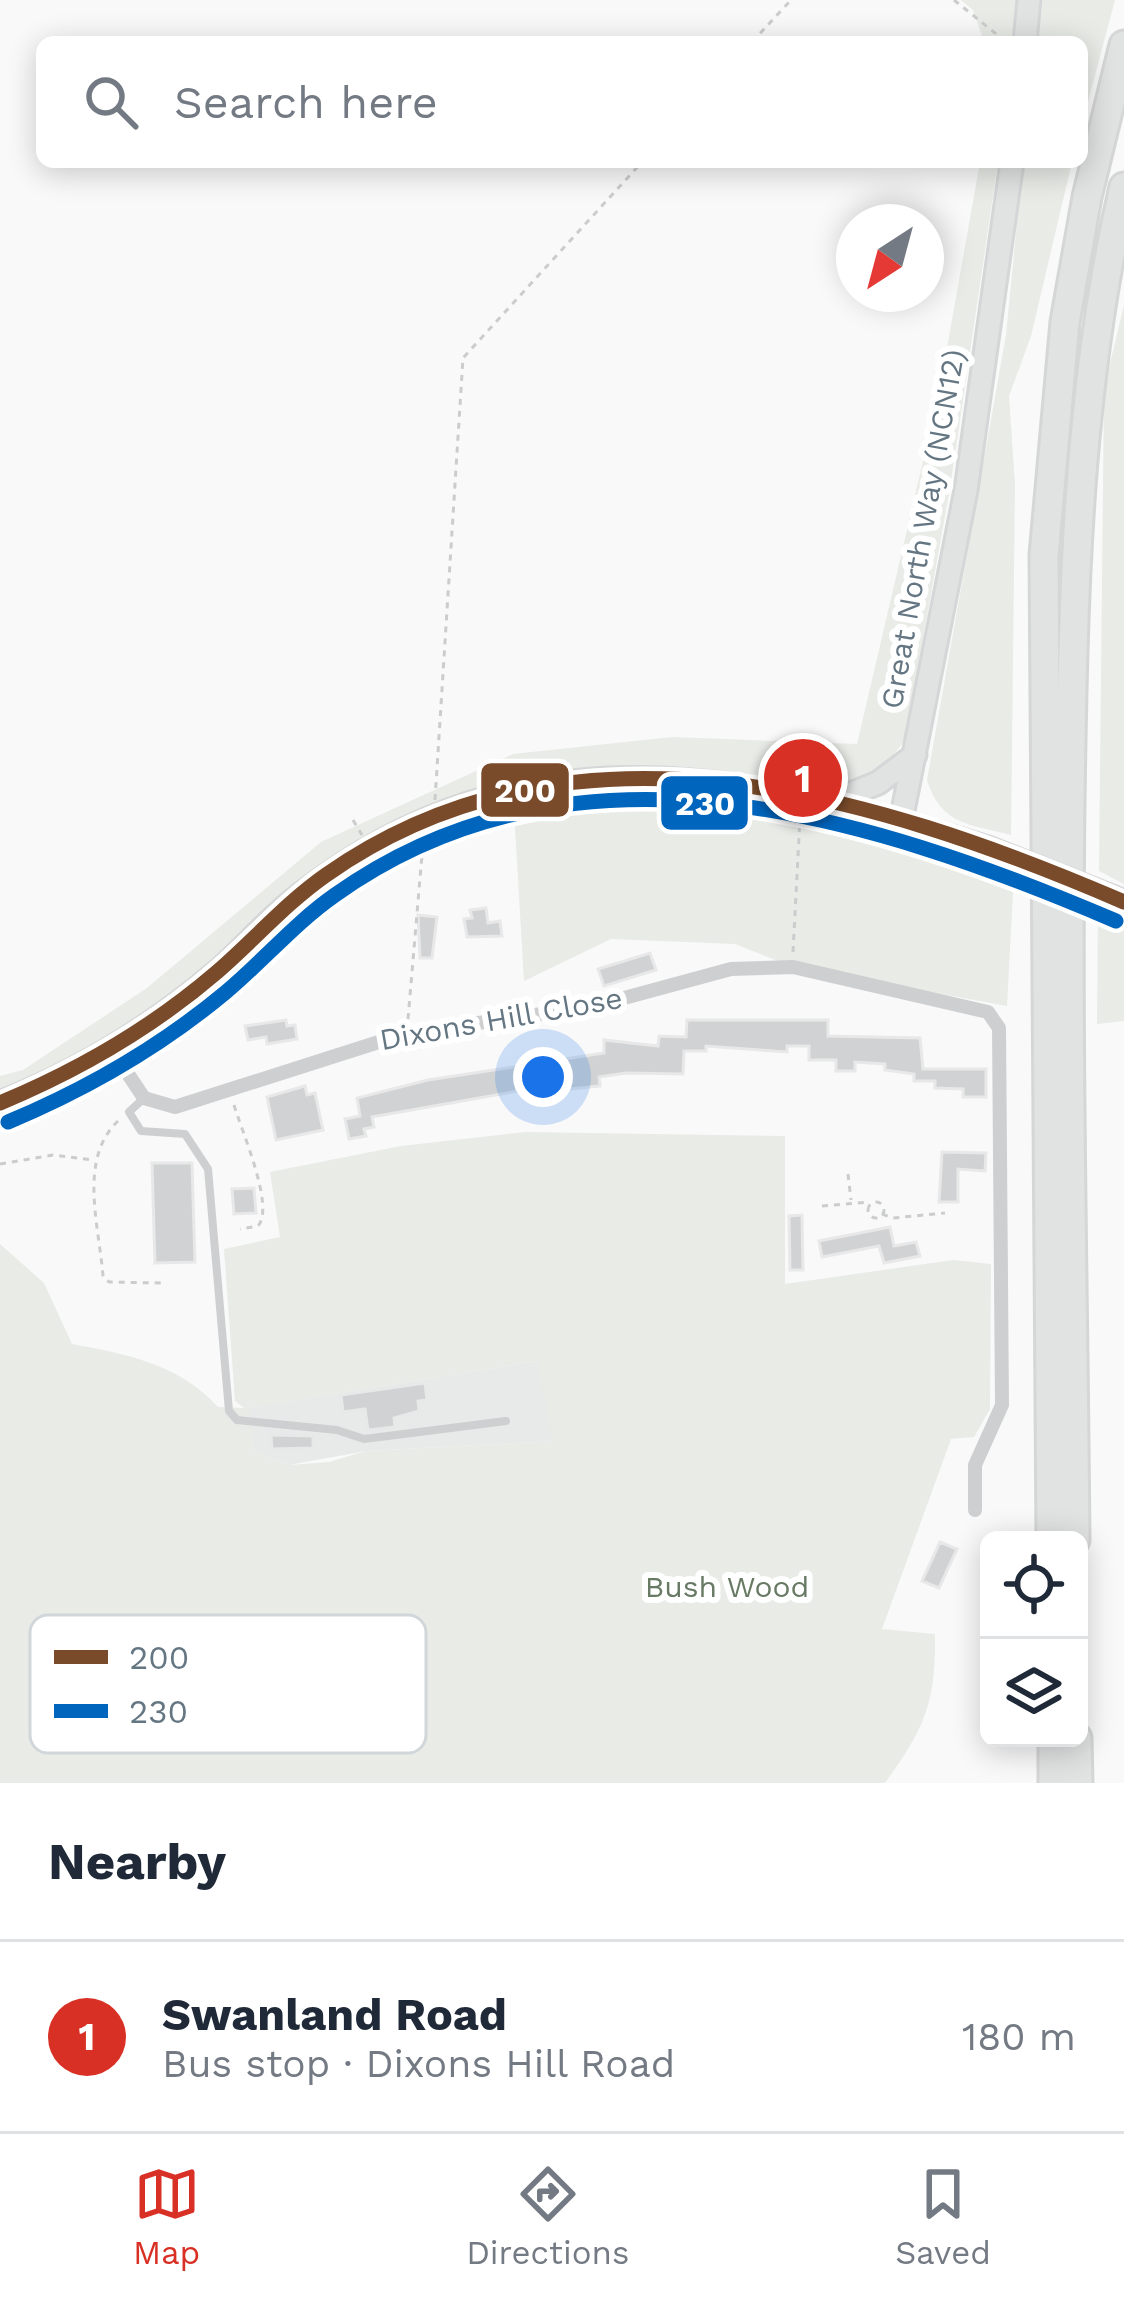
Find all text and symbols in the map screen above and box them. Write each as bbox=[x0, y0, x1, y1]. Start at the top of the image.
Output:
search box bbox=[36, 36, 1088, 168]
icon: search bbox=[78, 69, 144, 135]
text: Search here bbox=[174, 76, 438, 129]
north arrow bbox=[836, 204, 944, 312]
street label: Great North Way (NCN12) bbox=[874, 346, 971, 711]
pin: 1 bbox=[764, 733, 842, 823]
line badge: 200 bbox=[479, 761, 571, 819]
text: 200 bbox=[494, 771, 556, 810]
line badge: 230 bbox=[659, 774, 750, 832]
text: 230 bbox=[675, 784, 735, 823]
street label: Dixons Hill Close bbox=[377, 980, 625, 1057]
your location bbox=[513, 1047, 573, 1107]
map controls bbox=[980, 1531, 1088, 1747]
button: locate bbox=[980, 1531, 1088, 1639]
park label: Bush Wood bbox=[645, 1569, 809, 1604]
legend bbox=[30, 1615, 426, 1753]
text: 200 bbox=[129, 1638, 189, 1677]
button: layers bbox=[980, 1639, 1088, 1747]
text: 230 bbox=[129, 1692, 188, 1731]
text: Nearby bbox=[48, 1832, 226, 1891]
text: Swanland Road bbox=[162, 1988, 507, 2041]
text: 1 bbox=[79, 2014, 95, 2059]
text: 180 m bbox=[962, 2014, 1076, 2059]
text: Bus stop · Dixons Hill Road bbox=[162, 2041, 675, 2086]
tab: Map bbox=[133, 2161, 200, 2272]
tab: Directions bbox=[466, 2161, 629, 2272]
tab: Saved bbox=[895, 2161, 991, 2272]

